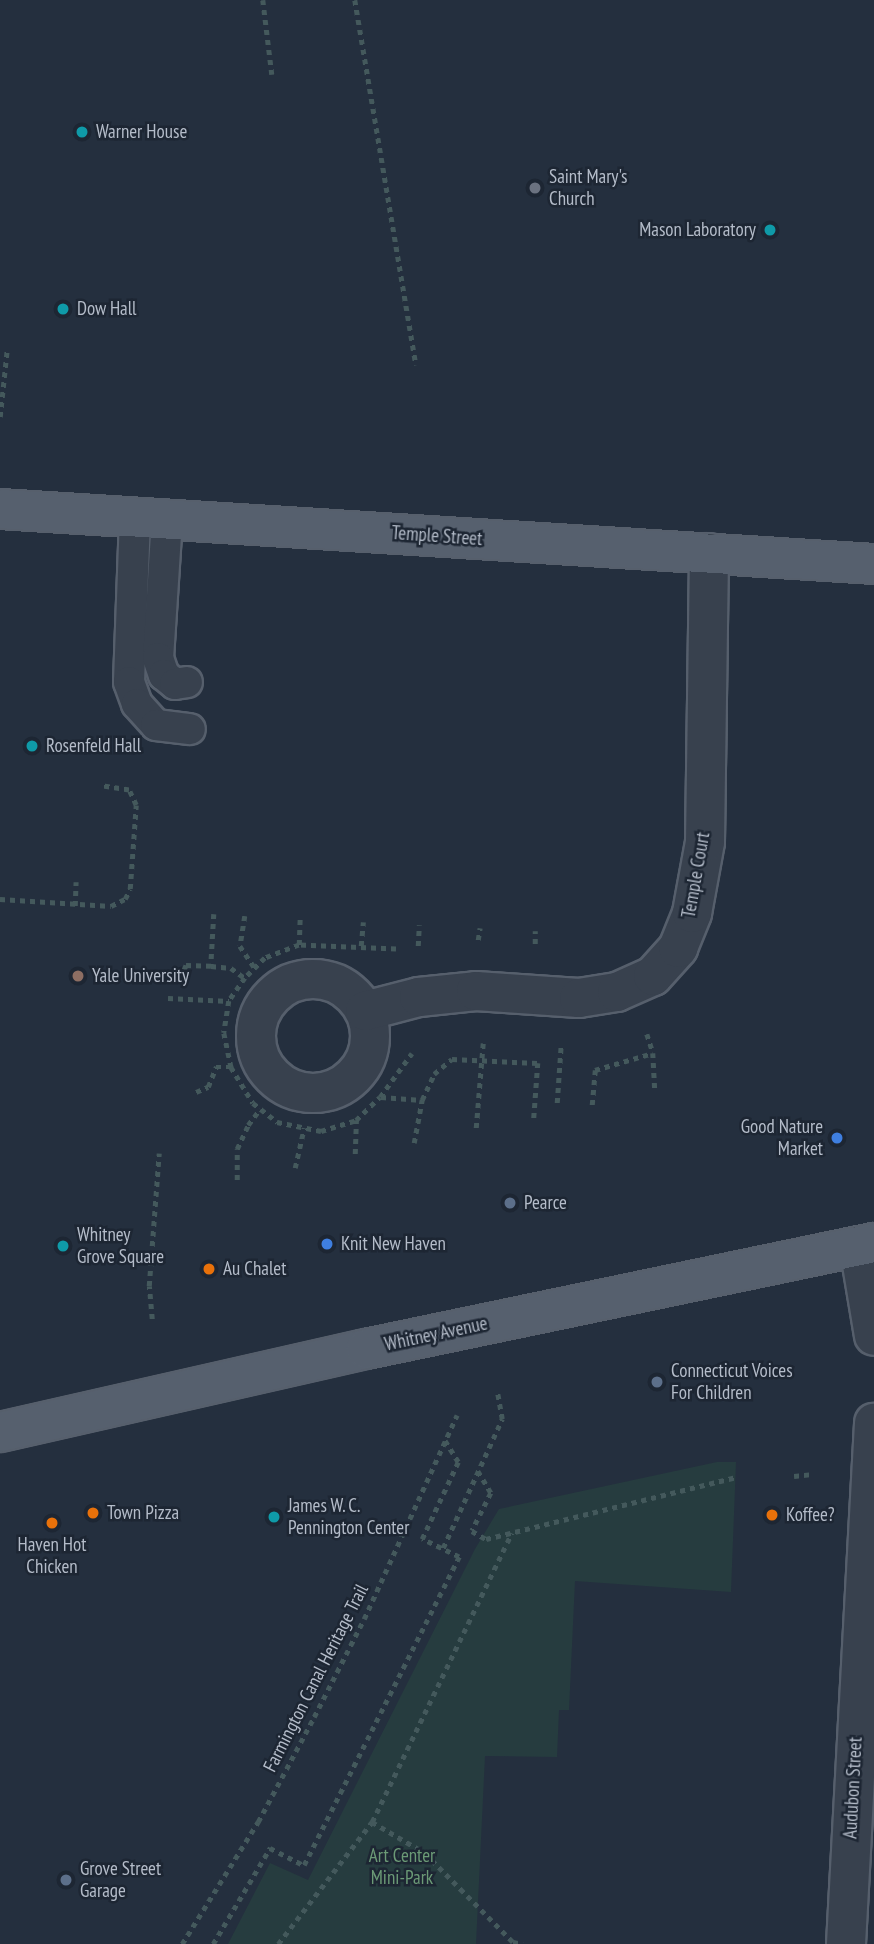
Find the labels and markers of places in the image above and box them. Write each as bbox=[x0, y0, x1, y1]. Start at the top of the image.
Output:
place label: Warner House bbox=[96, 121, 187, 143]
marker: Warner House bbox=[74, 124, 90, 140]
place label: Saint Mary's Church bbox=[549, 166, 627, 210]
marker: Saint Mary's Church bbox=[527, 180, 543, 196]
place label: Mason Laboratory bbox=[639, 219, 756, 241]
marker: Mason Laboratory bbox=[762, 222, 778, 238]
place label: Dow Hall bbox=[77, 298, 137, 320]
marker: Dow Hall bbox=[55, 301, 71, 317]
place label: Rosenfeld Hall bbox=[46, 735, 141, 757]
marker: Rosenfeld Hall bbox=[24, 738, 40, 754]
place label: Yale University bbox=[92, 965, 189, 987]
marker: Yale University bbox=[70, 968, 86, 984]
place label: Good Nature Market bbox=[741, 1116, 823, 1160]
marker: Good Nature Market bbox=[829, 1130, 845, 1146]
place label: Pearce bbox=[524, 1192, 567, 1214]
marker: Pearce bbox=[502, 1195, 518, 1211]
place label: Whitney Grove Square bbox=[77, 1224, 164, 1268]
place label: Knit New Haven bbox=[341, 1233, 446, 1255]
marker: Knit New Haven bbox=[319, 1236, 335, 1252]
marker: Whitney Grove Square bbox=[55, 1238, 71, 1254]
place label: Au Chalet bbox=[223, 1258, 286, 1280]
marker: Au Chalet bbox=[201, 1261, 217, 1277]
place label: Connecticut Voices For Children bbox=[671, 1360, 793, 1404]
marker: Connecticut Voices For Children bbox=[649, 1374, 665, 1390]
place label: James W. C. Pennington Center bbox=[288, 1495, 409, 1539]
place label: Town Pizza bbox=[107, 1502, 179, 1524]
place label: Koffee? bbox=[786, 1504, 835, 1526]
marker: Town Pizza bbox=[85, 1505, 101, 1521]
marker: Koffee? bbox=[764, 1507, 780, 1523]
marker: James W. C. Pennington Center bbox=[266, 1509, 282, 1525]
marker: Haven Hot Chicken bbox=[44, 1515, 60, 1531]
place label: Haven Hot Chicken bbox=[18, 1534, 86, 1578]
place label: Grove Street Garage bbox=[80, 1858, 161, 1902]
marker: Grove Street Garage bbox=[58, 1872, 74, 1888]

